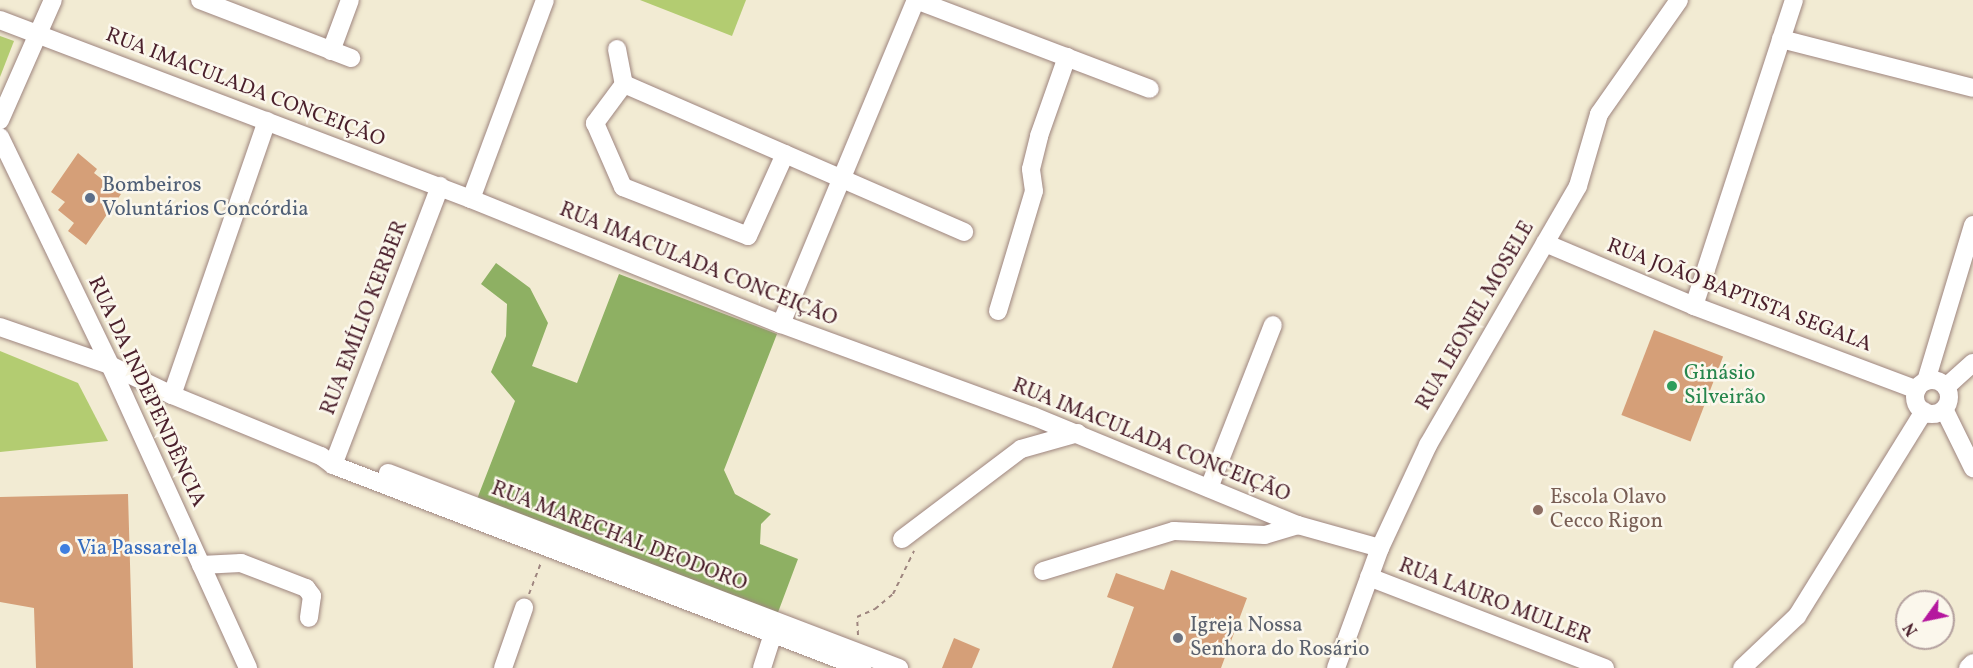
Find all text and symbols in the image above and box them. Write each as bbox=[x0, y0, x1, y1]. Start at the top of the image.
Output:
street label: RUA IMACULADA CONCEIÇÃO bbox=[102, 23, 388, 153]
place label: Bombeiros Voluntários Concórdia bbox=[102, 173, 309, 223]
marker: Bombeiros Voluntários Concórdia bbox=[83, 191, 97, 205]
street label: RUA IMACULADA CONCEIÇÃO bbox=[555, 198, 841, 332]
street label: RUA EMÍLIO KERBER bbox=[316, 217, 414, 419]
street label: RUA LEONEL MOSELE bbox=[1412, 217, 1540, 415]
street label: RUA JOÃO BAPTISTA SEGALA bbox=[1603, 234, 1875, 358]
street label: RUA DA INDEPENDÊNCIA bbox=[81, 273, 211, 511]
place label: Ginásio Silveirão bbox=[1684, 361, 1766, 411]
street label: RUA IMACULADA CONCEIÇÃO bbox=[1008, 374, 1294, 508]
marker: Ginásio Silveirão bbox=[1665, 379, 1679, 393]
street label: RUA MARECHAL DEODORO bbox=[488, 477, 750, 597]
place label: Escola Olavo Cecco Rigon bbox=[1550, 485, 1666, 535]
marker: Escola Olavo Cecco Rigon bbox=[1531, 503, 1545, 517]
place label: Via Passarela bbox=[77, 536, 198, 562]
marker: Via Passarela bbox=[58, 542, 72, 556]
street label: RUA LAURO MULLER bbox=[1395, 554, 1595, 650]
north arrow bbox=[1895, 590, 1955, 650]
place label: Igreja Nossa Senhora do Rosário bbox=[1190, 613, 1369, 663]
text: N bbox=[1899, 618, 1924, 640]
marker: Igreja Nossa Senhora do Rosário bbox=[1171, 631, 1185, 645]

